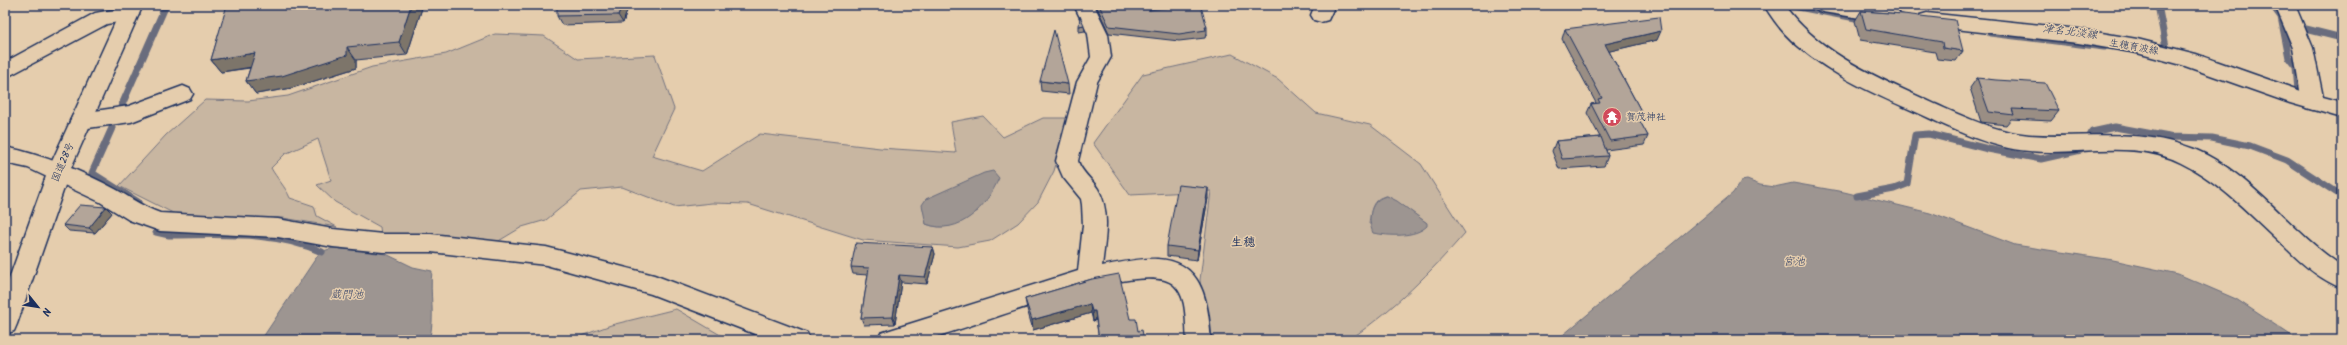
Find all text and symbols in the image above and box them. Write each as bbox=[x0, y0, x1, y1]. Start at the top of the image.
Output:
water label: 津名北淡線 bbox=[2042, 20, 2099, 44]
street label: 生穂育波線 bbox=[2108, 35, 2160, 59]
temple icon: 賀茂神社 bbox=[1601, 106, 1623, 128]
place label: 賀茂神社 bbox=[1626, 109, 1666, 125]
street label: 国道28号 bbox=[47, 140, 79, 184]
district label: 生穂 bbox=[1231, 233, 1255, 252]
water label: 宮池 bbox=[1783, 253, 1806, 271]
water label: 蔵門池 bbox=[331, 286, 364, 304]
north arrow bbox=[18, 287, 58, 327]
text: N bbox=[36, 304, 55, 319]

